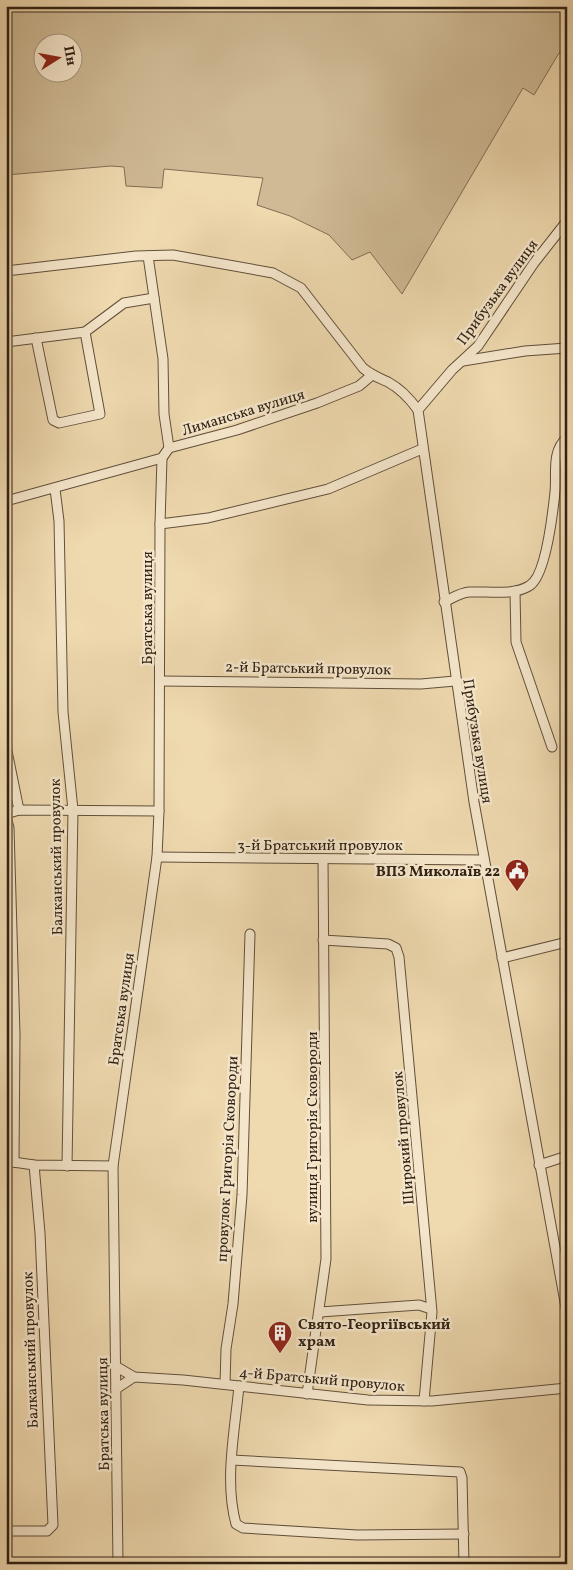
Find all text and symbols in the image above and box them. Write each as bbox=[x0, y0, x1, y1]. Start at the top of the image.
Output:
north arrow bbox=[32, 32, 82, 82]
text: Пн bbox=[58, 44, 81, 67]
street label: Прибузька вулиця bbox=[453, 236, 544, 350]
street label: Лиманська вулиця bbox=[179, 385, 308, 442]
street label: Братська вулиця bbox=[138, 551, 159, 665]
street label: 2-й Братський провулок bbox=[225, 658, 391, 681]
street label: Прибузька вулиця bbox=[456, 677, 497, 805]
street label: Балканський провулок bbox=[46, 778, 69, 936]
street label: 3-й Братський провулок bbox=[237, 836, 403, 857]
public building icon: ВПЗ Миколаїв 22 bbox=[504, 858, 530, 892]
place label: ВПЗ Миколаїв 22 bbox=[376, 862, 500, 883]
street label: Братська вулиця bbox=[104, 951, 141, 1067]
street label: вулиця Григорія Сковороди bbox=[303, 1031, 324, 1223]
street label: провулок Григорія Сковороди bbox=[213, 1056, 244, 1263]
street label: Широкий провулок bbox=[388, 1070, 421, 1206]
street label: Балканський провулок bbox=[18, 1271, 45, 1429]
place label: Свято-Георгіївський храм bbox=[298, 1315, 451, 1353]
building icon: Свято-Георгіївський храм bbox=[267, 1320, 293, 1354]
street label: Братська вулиця bbox=[93, 1357, 116, 1471]
street label: 4-й Братський провулок bbox=[238, 1363, 406, 1398]

